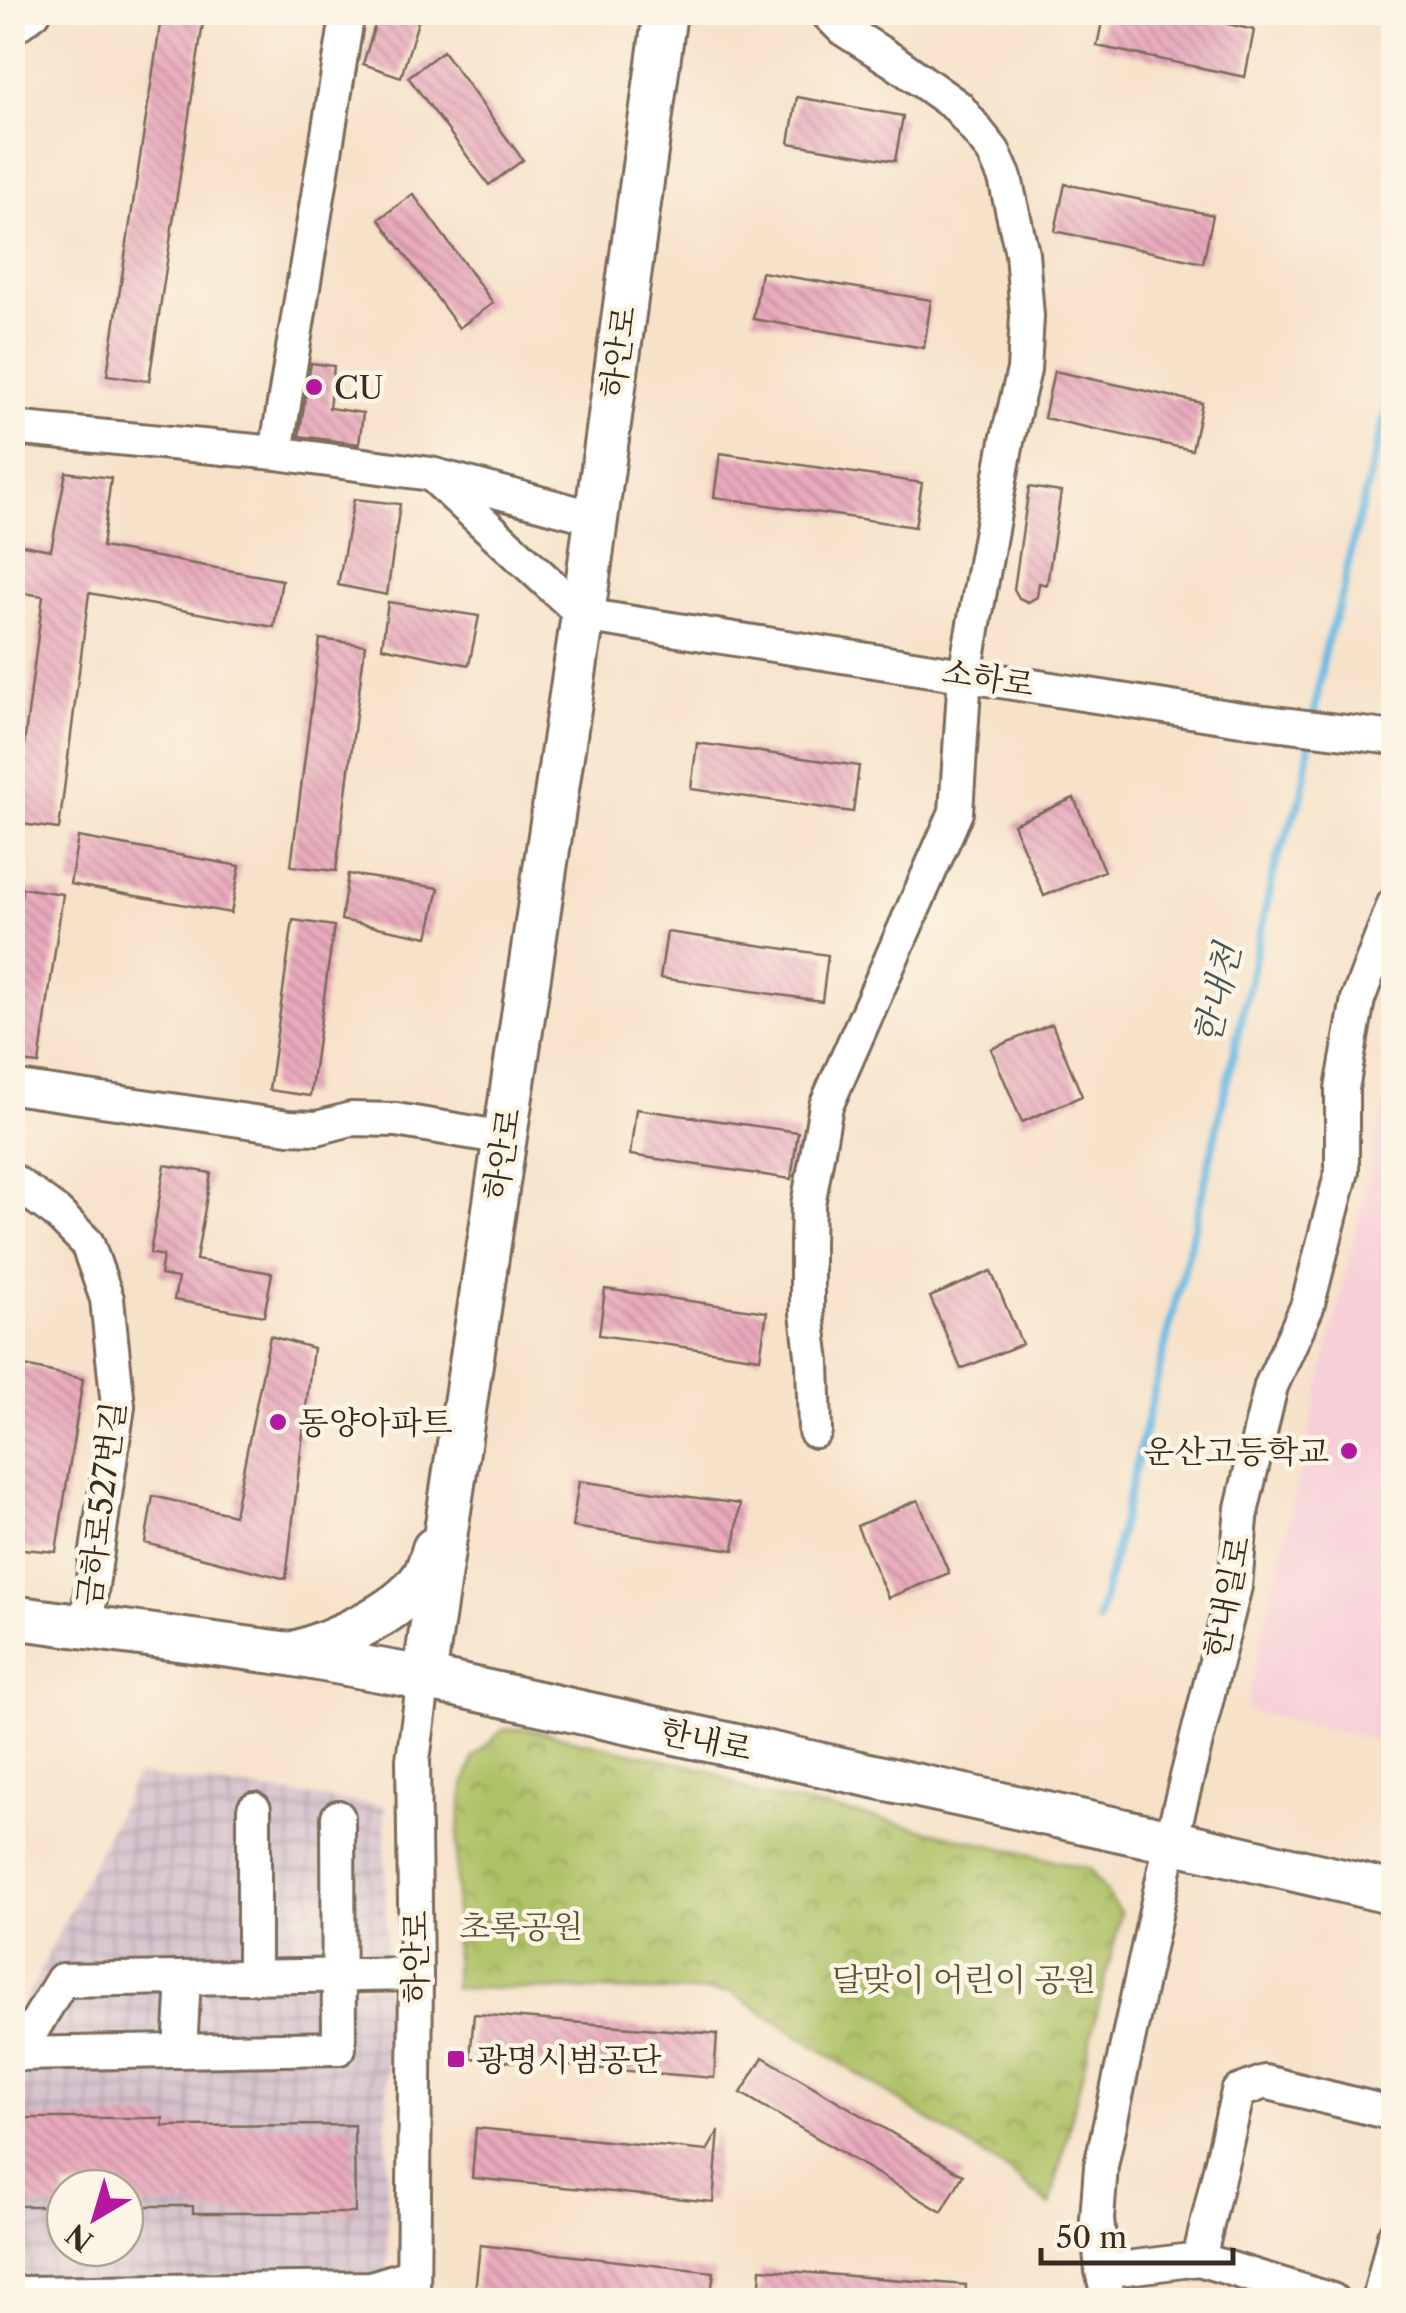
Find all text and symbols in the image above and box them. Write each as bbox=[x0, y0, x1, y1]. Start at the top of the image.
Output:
street label: 하안로 bbox=[592, 303, 644, 401]
place label: CU bbox=[334, 368, 383, 407]
marker: CU bbox=[303, 376, 325, 398]
street label: 소하로 bbox=[939, 651, 1037, 705]
water label: 한내천 bbox=[1185, 938, 1250, 1048]
street label: 하안로 bbox=[475, 1105, 529, 1203]
street label: 금하로527번길 bbox=[69, 1399, 133, 1609]
place label: 동양아파트 bbox=[298, 1403, 453, 1442]
marker: 동양아파트 bbox=[267, 1411, 289, 1433]
place label: 운산고등학교 bbox=[1144, 1432, 1329, 1471]
marker: 운산고등학교 bbox=[1338, 1440, 1360, 1462]
street label: 한내일로 bbox=[1196, 1533, 1258, 1661]
street label: 한내로 bbox=[657, 1711, 755, 1769]
park label: 초록공원 bbox=[459, 1907, 583, 1946]
street label: 하안로 bbox=[396, 1911, 435, 2003]
park label: 달맞이 어린이 공원 bbox=[832, 1960, 1096, 1999]
place label: 광명시범공단 bbox=[476, 2040, 662, 2079]
marker: 광명시범공단 bbox=[445, 2048, 467, 2070]
north arrow bbox=[45, 2168, 145, 2268]
scale bar bbox=[1041, 2203, 1234, 2265]
text: N bbox=[60, 2217, 100, 2259]
text: 50 m bbox=[1056, 2219, 1127, 2256]

